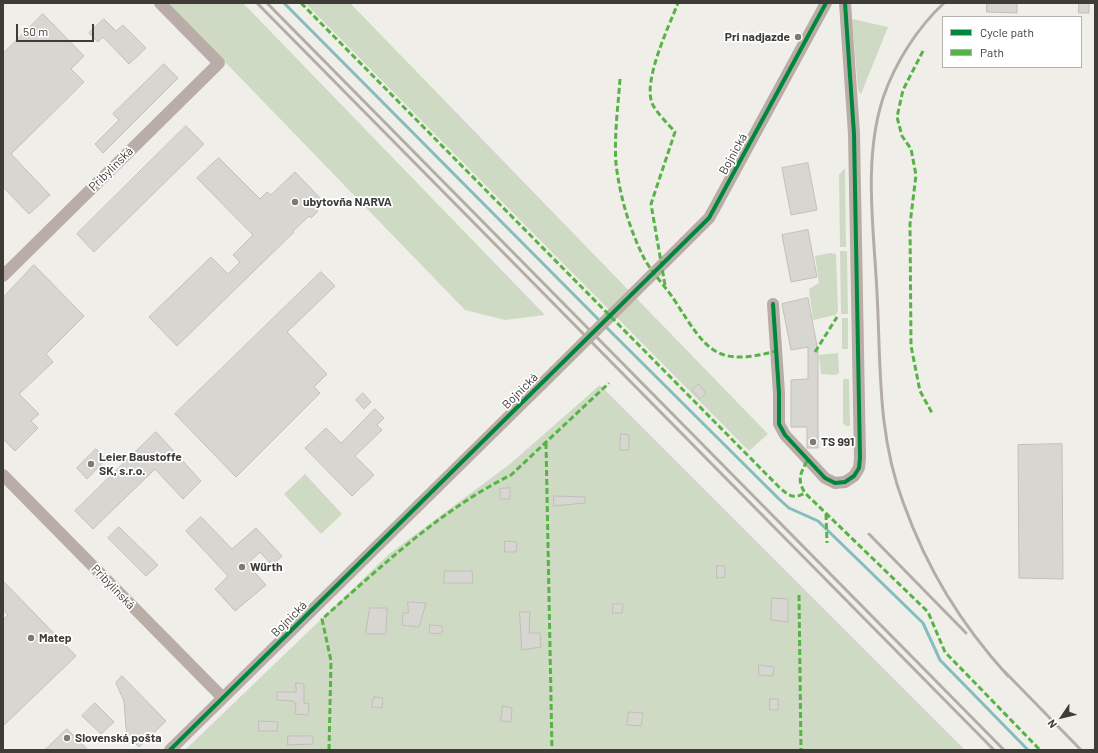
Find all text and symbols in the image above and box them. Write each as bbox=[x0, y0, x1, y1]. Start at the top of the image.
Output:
scale bar bbox=[18, 16, 96, 42]
legend bbox=[942, 16, 1082, 68]
text: 50 m bbox=[23, 24, 48, 38]
text: Cycle path bbox=[980, 25, 1034, 39]
place label: Pri nadjazde bbox=[725, 30, 790, 44]
marker: Pri nadjazde bbox=[793, 32, 803, 42]
text: Path bbox=[980, 45, 1004, 59]
street label: Bojnická bbox=[716, 131, 750, 177]
street label: Pribylinská bbox=[86, 144, 136, 194]
place label: ubytovňa NARVA bbox=[303, 195, 392, 209]
marker: ubytovňa NARVA bbox=[290, 197, 300, 207]
street label: Bojnická bbox=[499, 370, 541, 412]
place label: TS 991 bbox=[821, 435, 854, 449]
marker: TS 991 bbox=[808, 437, 818, 447]
place label: Leier Baustoffe SK, s.r.o. bbox=[99, 450, 182, 478]
marker: Leier Baustoffe SK, s.r.o. bbox=[86, 459, 96, 469]
place label: Würth bbox=[250, 560, 283, 574]
street label: Pribylinská bbox=[88, 562, 138, 612]
marker: Würth bbox=[237, 562, 247, 572]
street label: Bojnická bbox=[268, 598, 310, 640]
place label: Matep bbox=[39, 631, 72, 645]
marker: Matep bbox=[26, 633, 36, 643]
north arrow bbox=[1042, 697, 1082, 737]
text: N bbox=[1044, 717, 1059, 731]
place label: Slovenská pošta bbox=[75, 731, 162, 745]
marker: Slovenská pošta bbox=[62, 733, 72, 743]

